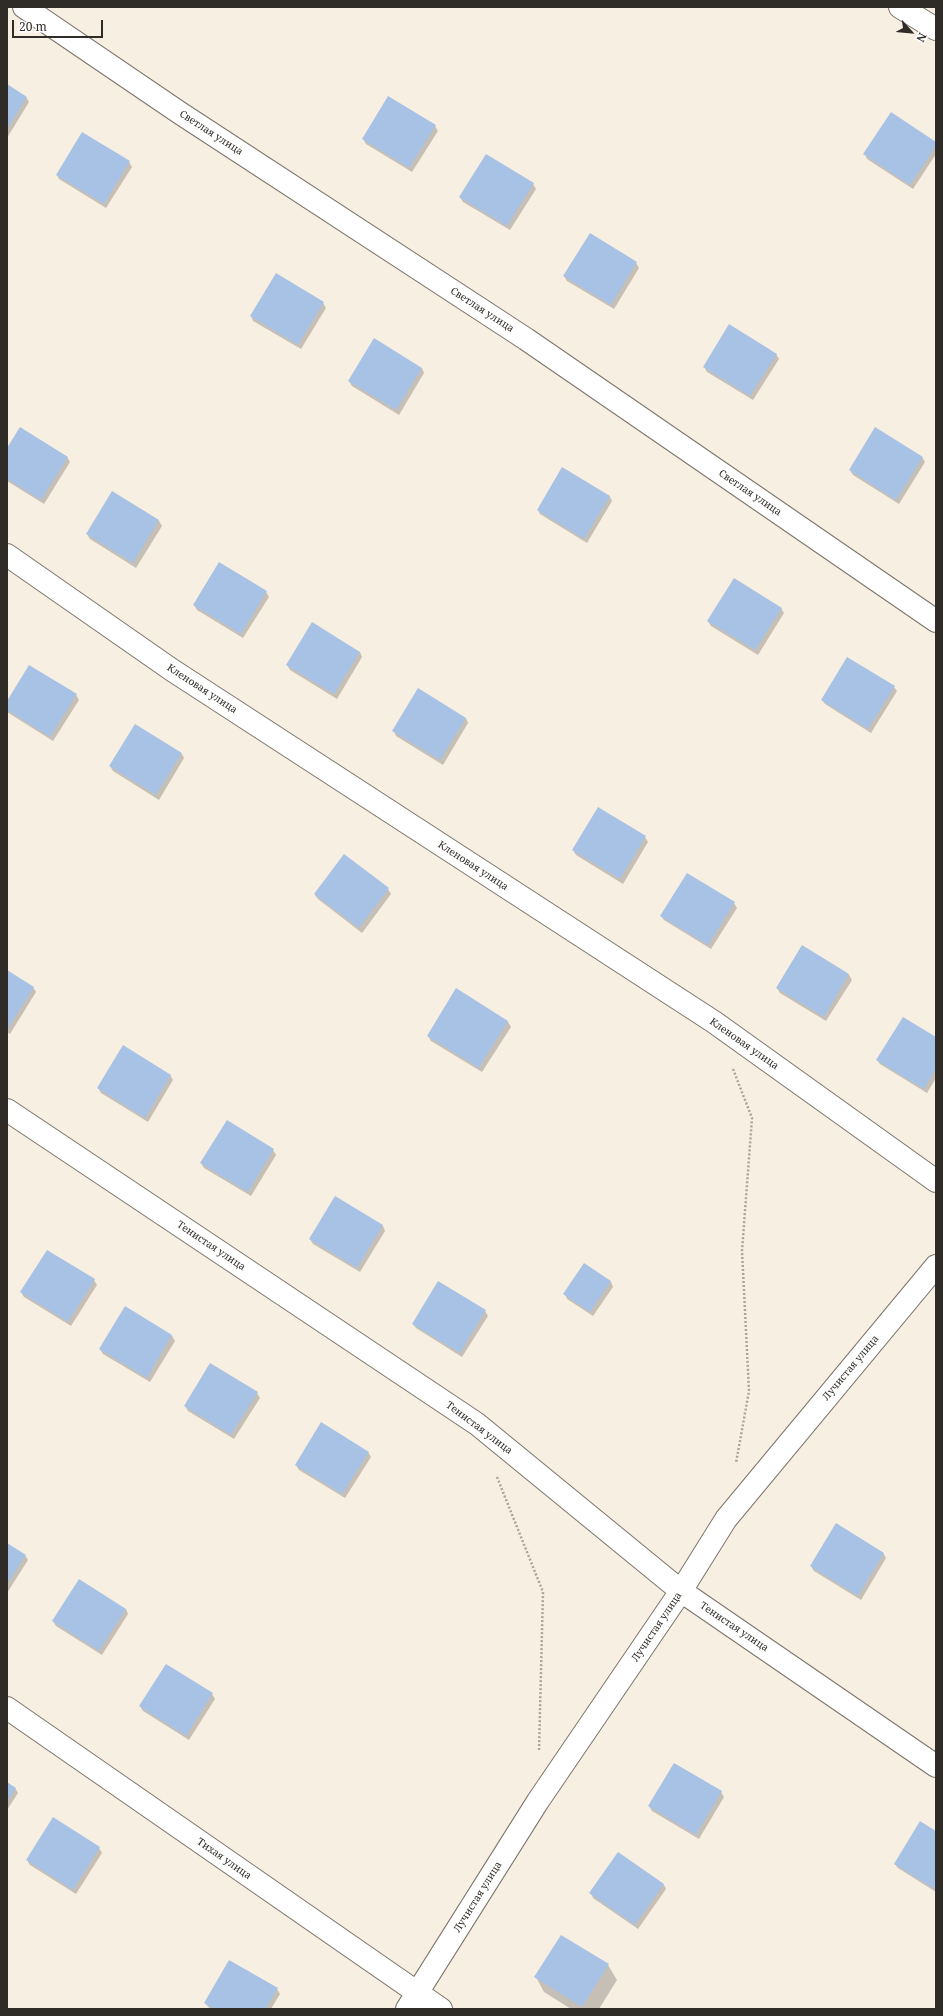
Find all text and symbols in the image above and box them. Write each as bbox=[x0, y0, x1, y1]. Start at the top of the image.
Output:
scale bar bbox=[14, 12, 105, 38]
north arrow bbox=[891, 12, 931, 52]
text: 20 m bbox=[19, 18, 47, 35]
text: N bbox=[913, 30, 931, 45]
street label: Светлая улица bbox=[177, 108, 245, 158]
street label: Светлая улица bbox=[448, 285, 516, 335]
street label: Светлая улица bbox=[716, 468, 784, 518]
street label: Кленовая улица bbox=[165, 662, 239, 716]
street label: Кленовая улица bbox=[436, 839, 510, 893]
street label: Кленовая улица bbox=[707, 1016, 781, 1072]
street label: Тенистая улица bbox=[174, 1219, 248, 1273]
street label: Лучистая улица bbox=[820, 1333, 882, 1403]
street label: Тенистая улица bbox=[443, 1399, 515, 1457]
street label: Лучистая улица bbox=[629, 1590, 685, 1664]
street label: Тенистая улица bbox=[697, 1600, 771, 1654]
street label: Тихая улица bbox=[194, 1836, 254, 1882]
street label: Лучистая улица bbox=[451, 1859, 505, 1935]

